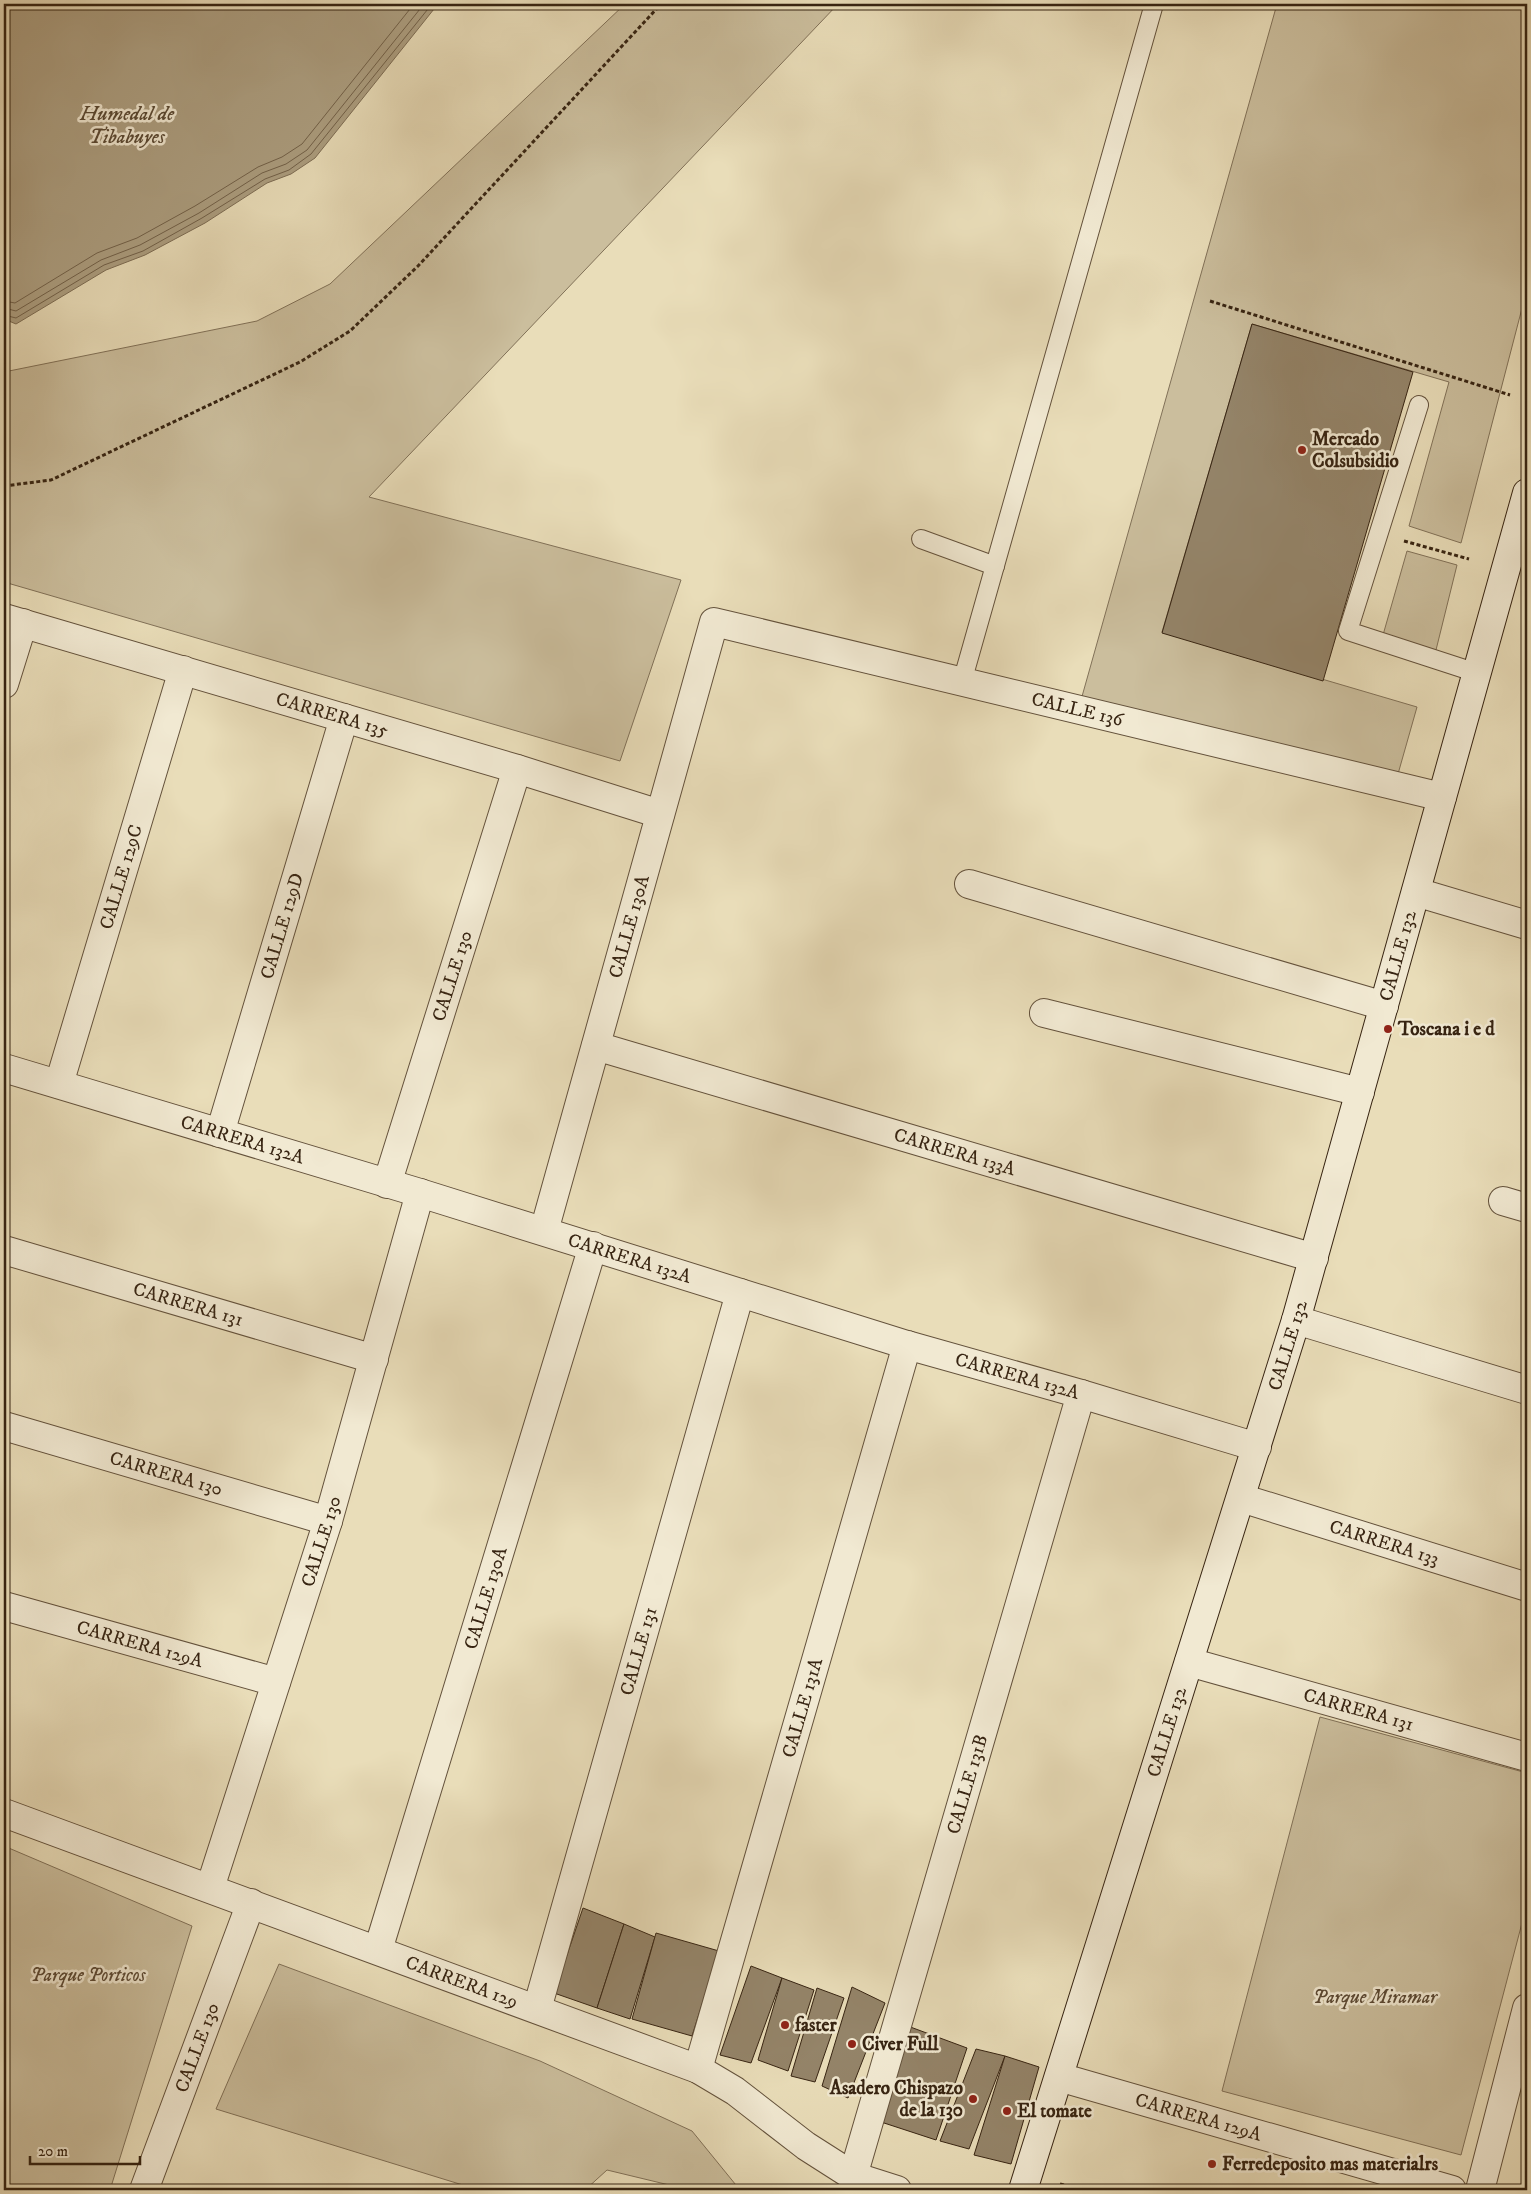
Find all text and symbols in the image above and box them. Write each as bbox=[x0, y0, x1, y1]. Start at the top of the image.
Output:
water label: Humedal de Tibabuyes bbox=[79, 102, 175, 150]
place label: Mercado Colsubsidio bbox=[1312, 428, 1399, 473]
marker: Mercado Colsubsidio bbox=[1296, 444, 1308, 456]
street label: CARRERA 135 bbox=[273, 687, 391, 742]
street label: CALLE 136 bbox=[1029, 687, 1127, 732]
street label: CALLE 129C bbox=[94, 822, 148, 932]
street label: CALLE 129D bbox=[255, 870, 309, 982]
street label: CALLE 130A bbox=[604, 872, 655, 981]
street label: CALLE 132 bbox=[1374, 907, 1422, 1004]
street label: CALLE 130 bbox=[427, 928, 477, 1024]
place label: Toscana i e d bbox=[1397, 1018, 1495, 1041]
marker: Toscana i e d bbox=[1382, 1023, 1394, 1035]
street label: CARRERA 132A bbox=[178, 1110, 308, 1169]
street label: CARRERA 133A bbox=[891, 1123, 1019, 1181]
street label: CARRERA 132A bbox=[565, 1228, 695, 1289]
street label: CARRERA 131 bbox=[131, 1277, 246, 1331]
street label: CALLE 132 bbox=[1263, 1297, 1313, 1393]
street label: CARRERA 132A bbox=[953, 1348, 1083, 1405]
street label: CARRERA 130 bbox=[107, 1446, 225, 1501]
street label: CALLE 130 bbox=[296, 1493, 346, 1590]
street label: CARRERA 133 bbox=[1327, 1515, 1442, 1570]
street label: CALLE 130A bbox=[459, 1543, 512, 1652]
street label: CALLE 131 bbox=[615, 1604, 662, 1698]
street label: CARRERA 129A bbox=[74, 1615, 206, 1673]
street label: CALLE 131A bbox=[777, 1654, 828, 1760]
street label: CARRERA 131 bbox=[1301, 1683, 1416, 1736]
street label: CALLE 132 bbox=[1142, 1684, 1192, 1780]
street label: CALLE 131B bbox=[942, 1732, 993, 1837]
street label: CARRERA 129 bbox=[402, 1951, 521, 2013]
park label: Parque Porticos bbox=[31, 1964, 147, 1988]
park label: Parque Miramar bbox=[1313, 1986, 1439, 2010]
street label: CALLE 130 bbox=[170, 2000, 224, 2096]
place label: faster bbox=[794, 2014, 837, 2037]
marker: faster bbox=[779, 2019, 791, 2031]
place label: Civer Full bbox=[862, 2033, 939, 2056]
marker: Civer Full bbox=[846, 2038, 858, 2050]
place label: Asadero Chispazo de la 130 bbox=[829, 2077, 963, 2122]
street label: CARRERA 129A bbox=[1133, 2088, 1265, 2146]
marker: Asadero Chispazo de la 130 bbox=[967, 2093, 979, 2105]
place label: El tomate bbox=[1017, 2100, 1092, 2123]
marker: El tomate bbox=[1001, 2105, 1013, 2117]
scale bar bbox=[30, 2134, 140, 2166]
text: 20 m bbox=[38, 2142, 68, 2161]
place label: Ferredeposito mas materialrs bbox=[1222, 2153, 1439, 2176]
marker: Ferredeposito mas materialrs bbox=[1206, 2158, 1218, 2170]

